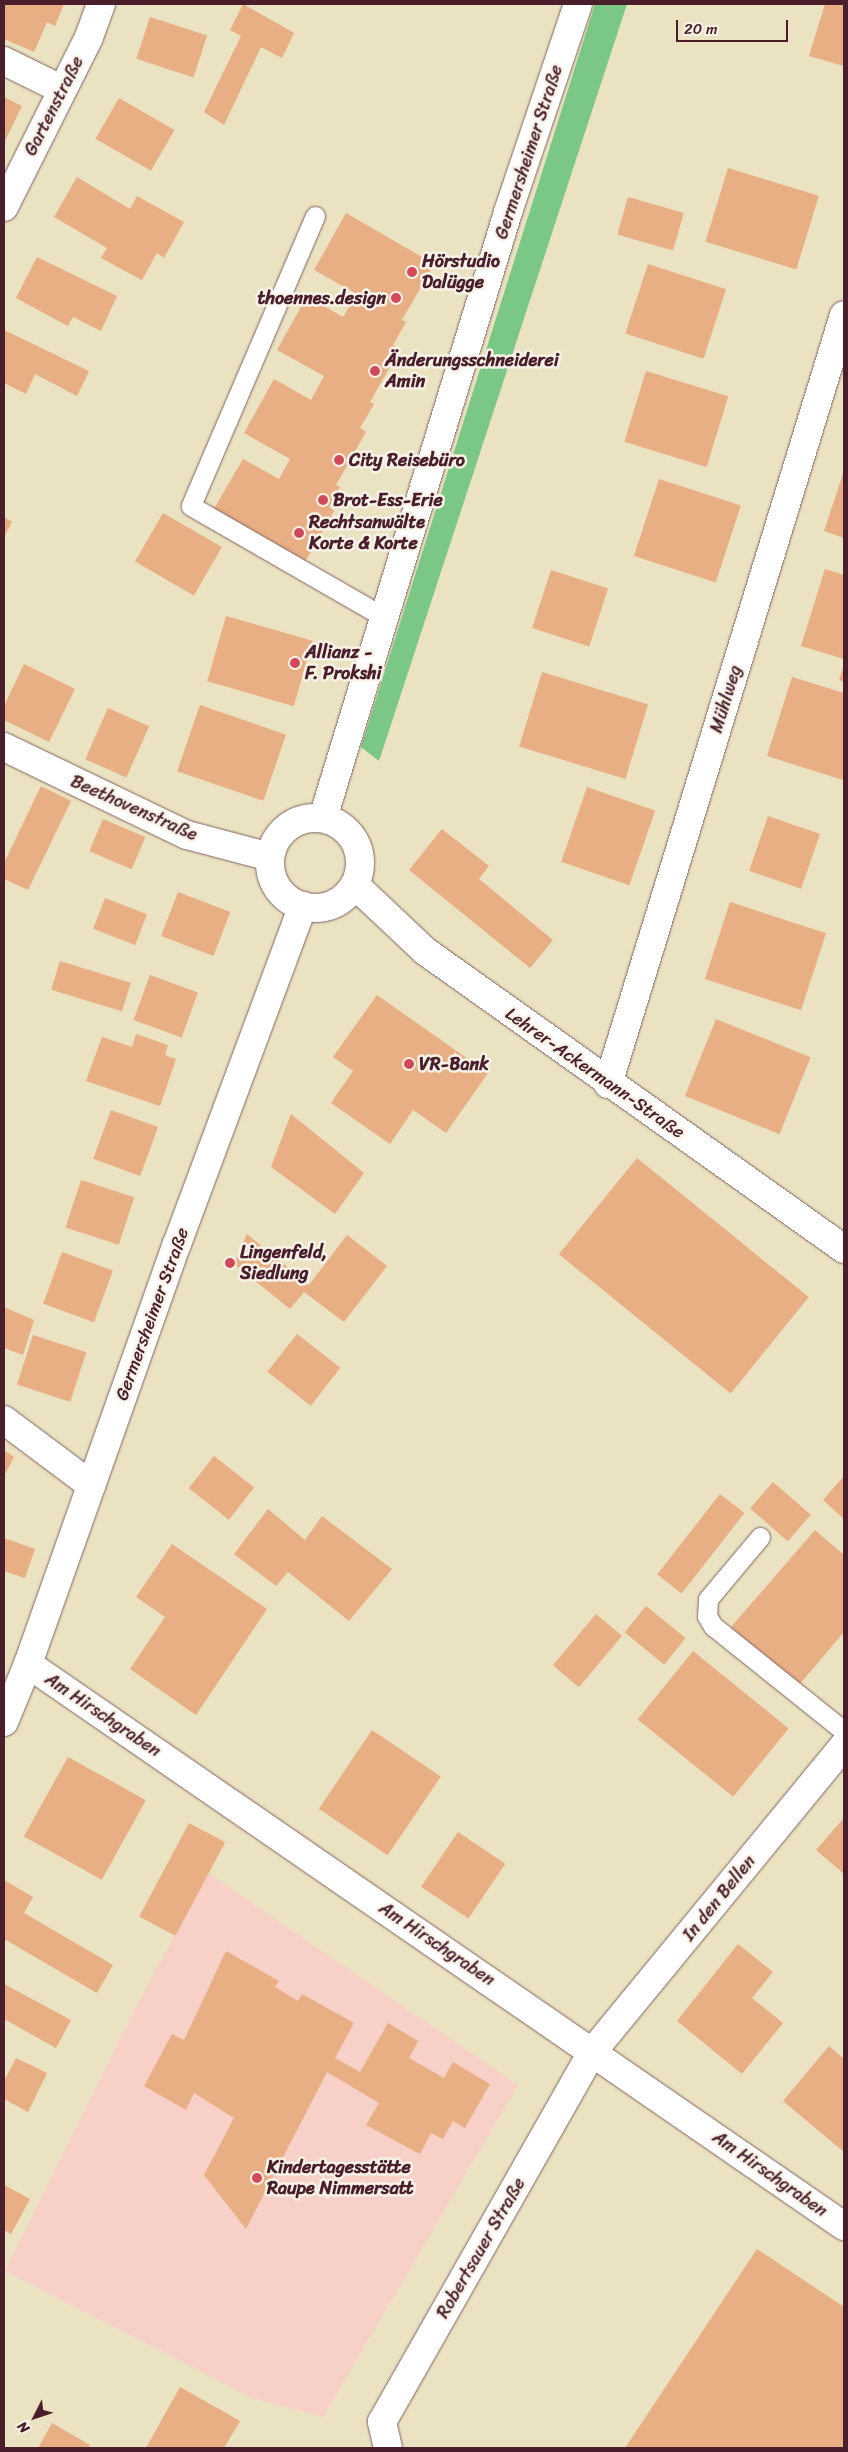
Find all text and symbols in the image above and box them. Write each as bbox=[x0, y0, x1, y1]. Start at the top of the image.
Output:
scale bar bbox=[678, 10, 790, 42]
text: 20 m bbox=[684, 16, 718, 42]
street label: Gartenstraße bbox=[20, 53, 88, 159]
street label: Germersheimer Straße bbox=[491, 62, 567, 242]
place label: Hörstudio Dalügge bbox=[422, 251, 500, 294]
marker: Hörstudio Dalügge bbox=[406, 266, 418, 278]
place label: thoennes.design bbox=[258, 287, 386, 309]
marker: thoennes.design bbox=[390, 292, 402, 304]
place label: Änderungsschneiderei Amin bbox=[385, 350, 559, 392]
marker: Änderungsschneiderei Amin bbox=[369, 365, 381, 377]
place label: City Reisebüro bbox=[349, 449, 465, 471]
marker: City Reisebüro bbox=[333, 454, 345, 466]
place label: Brot-Ess-Erie bbox=[333, 489, 443, 511]
marker: Brot-Ess-Erie bbox=[317, 494, 329, 506]
place label: Rechtsanwälte Korte & Korte bbox=[309, 512, 425, 554]
marker: Rechtsanwälte Korte & Korte bbox=[293, 527, 305, 539]
place label: Allianz - F. Prokshi bbox=[305, 642, 382, 684]
marker: Allianz - F. Prokshi bbox=[289, 657, 301, 669]
street label: Mühlweg bbox=[705, 663, 747, 735]
street label: Beethovenstraße bbox=[67, 770, 201, 846]
street label: Lehrer-Ackermann-Straße bbox=[501, 1003, 689, 1143]
place label: VR-Bank bbox=[419, 1053, 489, 1075]
marker: VR-Bank bbox=[403, 1058, 415, 1070]
street label: Germersheimer Straße bbox=[111, 1225, 193, 1403]
place label: Lingenfeld, Siedlung bbox=[240, 1242, 327, 1284]
marker: Lingenfeld, Siedlung bbox=[224, 1257, 236, 1269]
street label: Am Hirschgraben bbox=[40, 1668, 166, 1762]
street label: In den Bellen bbox=[678, 1851, 760, 1945]
street label: Am Hirschgraben bbox=[374, 1897, 500, 1991]
street label: Am Hirschgraben bbox=[708, 2126, 832, 2222]
place label: Kindertagesstätte Raupe Nimmersatt bbox=[267, 2157, 413, 2200]
marker: Kindertagesstätte Raupe Nimmersatt bbox=[251, 2172, 263, 2184]
street label: Robertsauer Straße bbox=[432, 2174, 530, 2322]
north arrow bbox=[10, 2392, 60, 2442]
text: N bbox=[11, 2415, 36, 2439]

